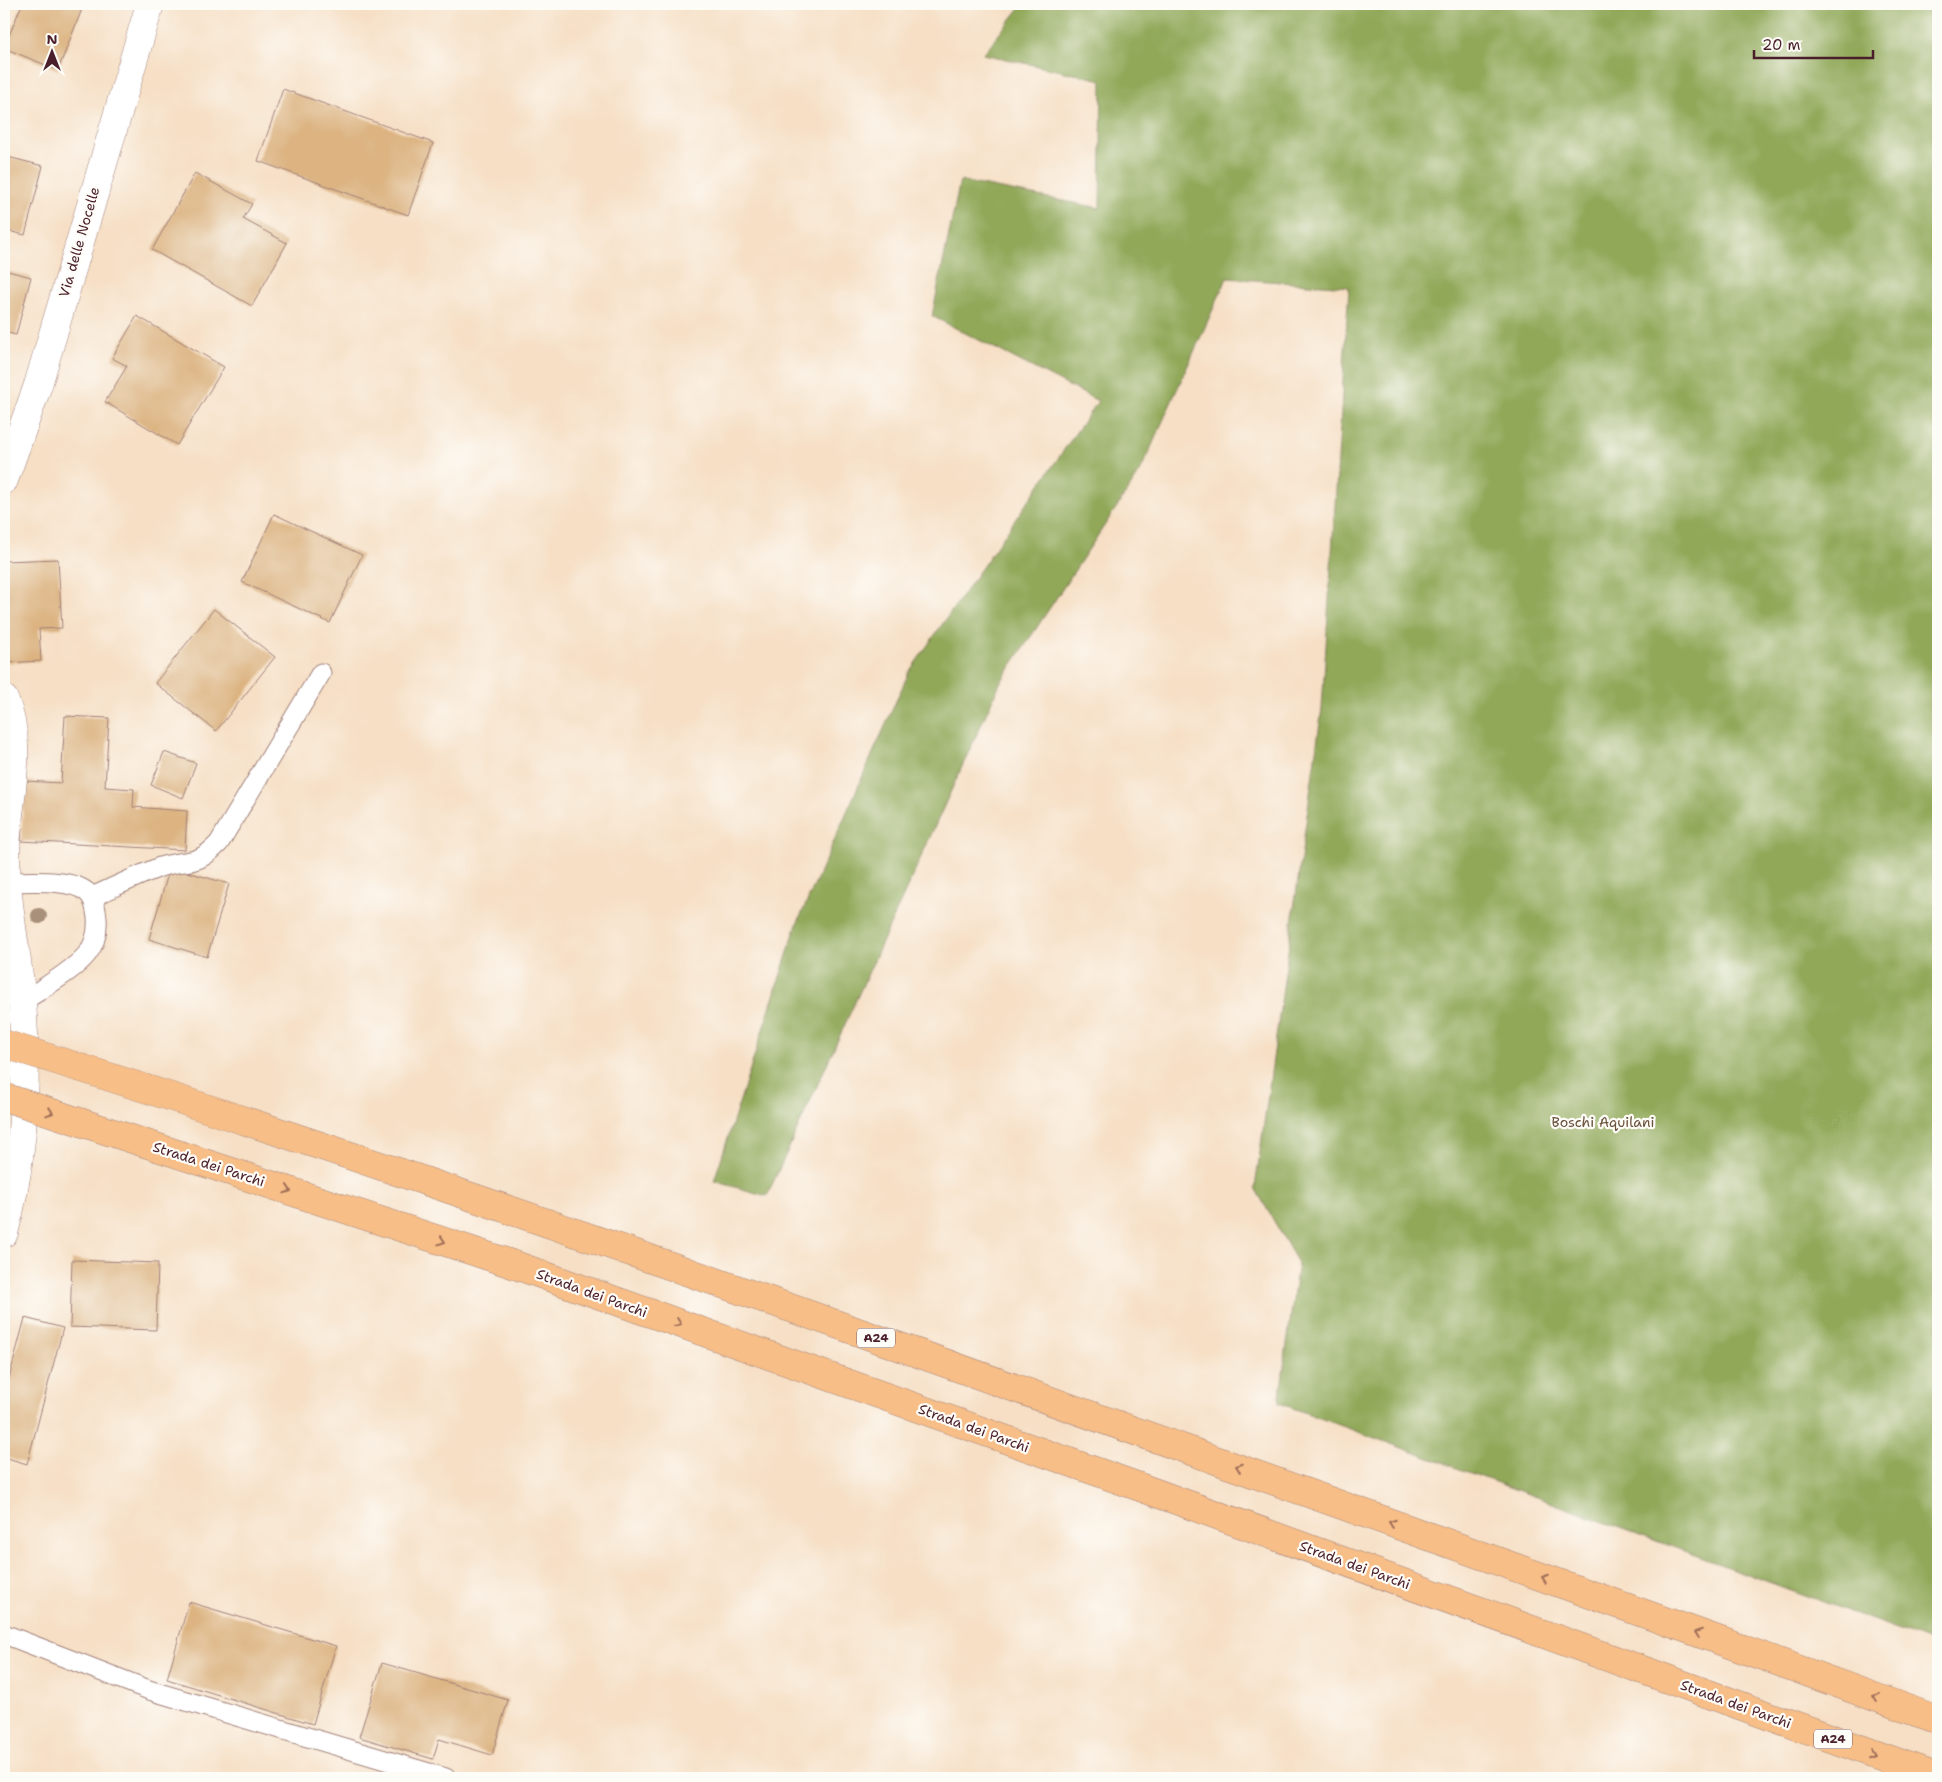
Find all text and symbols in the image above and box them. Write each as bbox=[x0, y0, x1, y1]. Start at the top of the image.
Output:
north arrow bbox=[28, 28, 78, 78]
scale bar bbox=[1754, 28, 1873, 60]
text: N bbox=[46, 30, 58, 48]
text: 20 m bbox=[1762, 35, 1801, 55]
street label: Via delle Nocelle bbox=[55, 185, 103, 299]
one-way arrow bbox=[46, 1107, 54, 1117]
park label: Boschi Aquilani bbox=[1552, 1113, 1654, 1131]
street label: Strada dei Parchi bbox=[151, 1137, 267, 1191]
one-way arrow bbox=[283, 1184, 291, 1194]
one-way arrow bbox=[437, 1235, 446, 1245]
street label: Strada dei Parchi bbox=[534, 1265, 650, 1321]
one-way arrow bbox=[673, 1317, 682, 1327]
road number: A24 bbox=[857, 1329, 895, 1348]
street label: Strada dei Parchi bbox=[916, 1400, 1032, 1456]
one-way arrow bbox=[1235, 1463, 1244, 1473]
one-way arrow bbox=[1388, 1519, 1397, 1529]
street label: Strada dei Parchi bbox=[1297, 1537, 1413, 1593]
one-way arrow bbox=[1541, 1574, 1550, 1584]
one-way arrow bbox=[1694, 1629, 1702, 1639]
street label: Strada dei Parchi bbox=[1678, 1676, 1794, 1732]
one-way arrow bbox=[1872, 1693, 1881, 1703]
road number: A24 bbox=[1814, 1730, 1852, 1748]
one-way arrow bbox=[1868, 1748, 1877, 1758]

